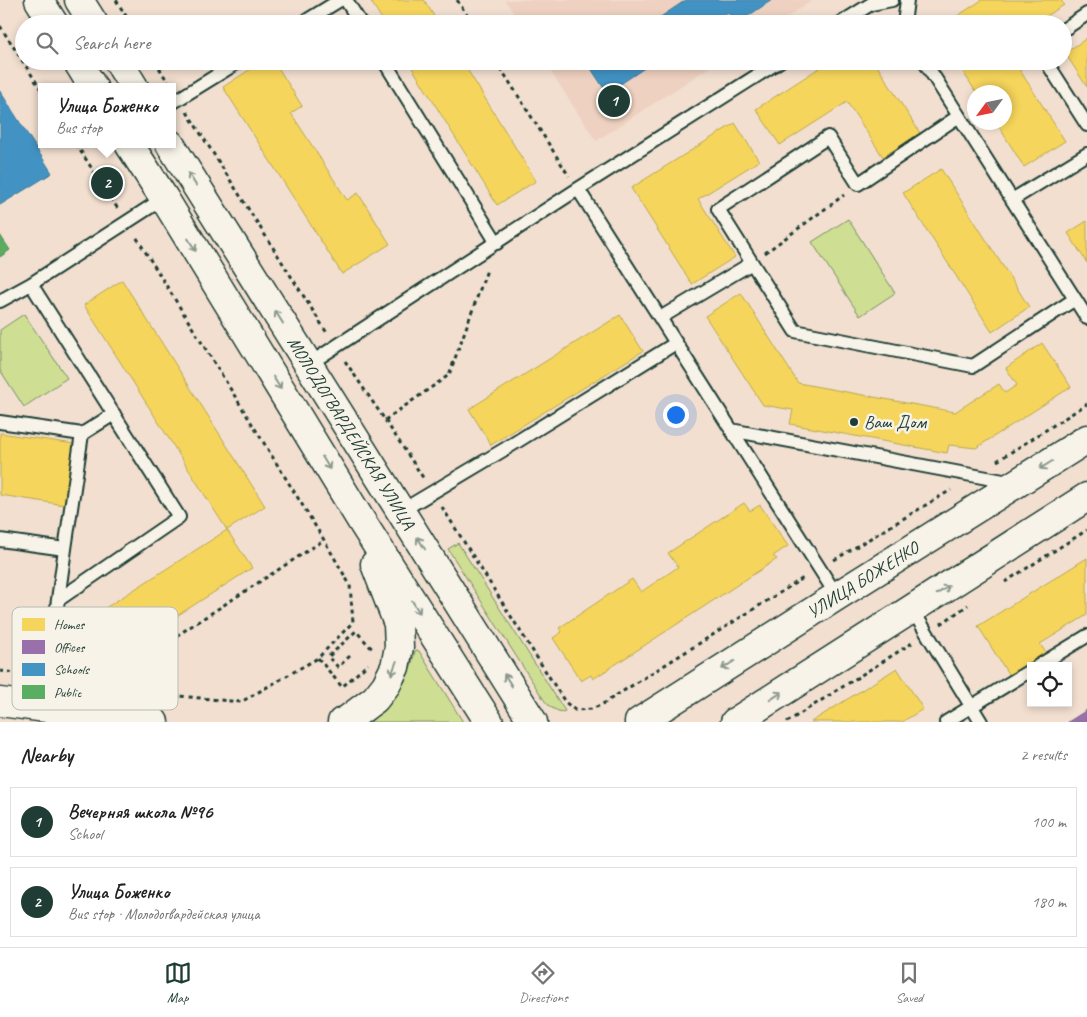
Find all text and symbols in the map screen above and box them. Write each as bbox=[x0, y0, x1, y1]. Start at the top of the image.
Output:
search box bbox=[15, 15, 1072, 70]
icon: search bbox=[33, 29, 61, 57]
text: Search here bbox=[73, 31, 150, 55]
pin: 1 bbox=[598, 82, 630, 120]
popup bbox=[38, 83, 176, 148]
north arrow bbox=[967, 85, 1012, 130]
text: Улица Боженко bbox=[56, 94, 158, 118]
text: Bus stop bbox=[56, 118, 102, 138]
pin: 2 bbox=[91, 164, 123, 202]
one-way arrow bbox=[187, 173, 197, 187]
one-way arrow bbox=[188, 237, 198, 251]
one-way arrow bbox=[274, 310, 284, 324]
street label: МОЛОДОГВАРДЕЙСКАЯ УЛИЦА bbox=[283, 332, 421, 534]
one-way arrow bbox=[273, 376, 283, 390]
your location bbox=[663, 402, 689, 428]
place label: Ваш Дом bbox=[864, 411, 927, 433]
marker: Ваш Дом bbox=[848, 416, 860, 428]
one-way arrow bbox=[322, 456, 332, 470]
one-way arrow bbox=[1039, 461, 1053, 471]
one-way arrow bbox=[416, 536, 427, 550]
street label: УЛИЦА БОЖЕНКО bbox=[803, 536, 924, 623]
one-way arrow bbox=[935, 584, 949, 594]
one-way arrow bbox=[411, 600, 421, 614]
legend bbox=[12, 607, 178, 710]
text: Homes bbox=[54, 616, 85, 633]
text: Offices bbox=[54, 639, 86, 656]
one-way arrow bbox=[388, 660, 398, 675]
text: Schools bbox=[54, 661, 90, 678]
one-way arrow bbox=[722, 661, 736, 671]
map controls bbox=[1027, 662, 1072, 707]
button: locate bbox=[1027, 662, 1072, 707]
one-way arrow bbox=[503, 674, 513, 688]
text: Public bbox=[54, 684, 82, 701]
one-way arrow bbox=[769, 691, 783, 701]
text: Nearby bbox=[20, 742, 73, 768]
text: 2 results bbox=[1020, 745, 1067, 765]
text: Вечерняя школа №96 bbox=[68, 800, 213, 824]
text: 1 bbox=[33, 812, 41, 832]
text: 100 m bbox=[1032, 812, 1066, 832]
text: School bbox=[68, 824, 102, 844]
text: Улица Боженко bbox=[68, 880, 169, 904]
text: 2 bbox=[33, 892, 41, 912]
text: 180 m bbox=[1032, 892, 1066, 912]
text: Bus stop · Молодогвардейская улица bbox=[68, 904, 260, 924]
tab: Map bbox=[164, 959, 192, 1006]
tab: Directions bbox=[519, 959, 568, 1006]
tab: Saved bbox=[895, 959, 923, 1006]

